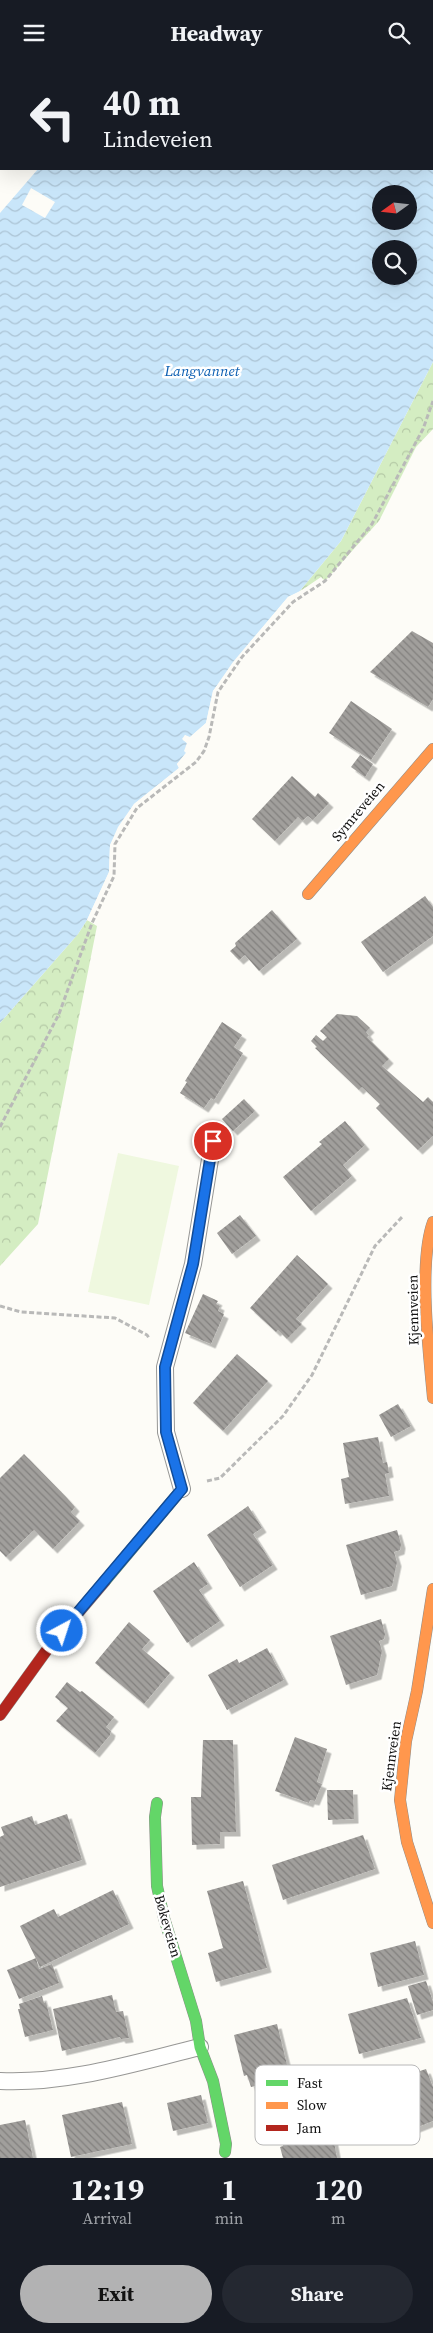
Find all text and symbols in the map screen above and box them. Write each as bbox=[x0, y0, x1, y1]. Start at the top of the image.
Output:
text: Headway bbox=[170, 18, 263, 48]
icon: menu bbox=[20, 19, 48, 47]
icon: search bbox=[385, 19, 413, 47]
text: 40 m bbox=[103, 79, 180, 127]
icon: left bbox=[20, 85, 85, 150]
text: Lindeveien bbox=[103, 124, 212, 154]
north arrow bbox=[372, 185, 418, 230]
map controls bbox=[372, 185, 417, 285]
button: search bbox=[372, 240, 417, 285]
water label: Langvannet bbox=[164, 360, 241, 381]
street label: Symreveien bbox=[327, 776, 390, 845]
pin bbox=[192, 1120, 234, 1162]
icon: arrive bbox=[199, 1127, 227, 1155]
street label: Kjennveien bbox=[402, 1274, 424, 1345]
position arrow bbox=[35, 1604, 87, 1656]
street label: Kjennveien bbox=[376, 1719, 406, 1792]
street label: Bøkeveien bbox=[150, 1892, 187, 1960]
legend bbox=[255, 2065, 420, 2145]
text: Fast bbox=[297, 2073, 323, 2093]
text: Slow bbox=[297, 2095, 327, 2115]
text: Jam bbox=[296, 2118, 322, 2138]
text: 12:19 bbox=[70, 2169, 144, 2210]
text: 1 bbox=[221, 2169, 237, 2210]
text: 120 bbox=[314, 2169, 363, 2210]
text: Arrival bbox=[83, 2207, 132, 2229]
text: min bbox=[215, 2207, 244, 2229]
text: m bbox=[331, 2207, 345, 2229]
button: Exit bbox=[20, 2265, 212, 2323]
button: Share bbox=[222, 2265, 413, 2323]

